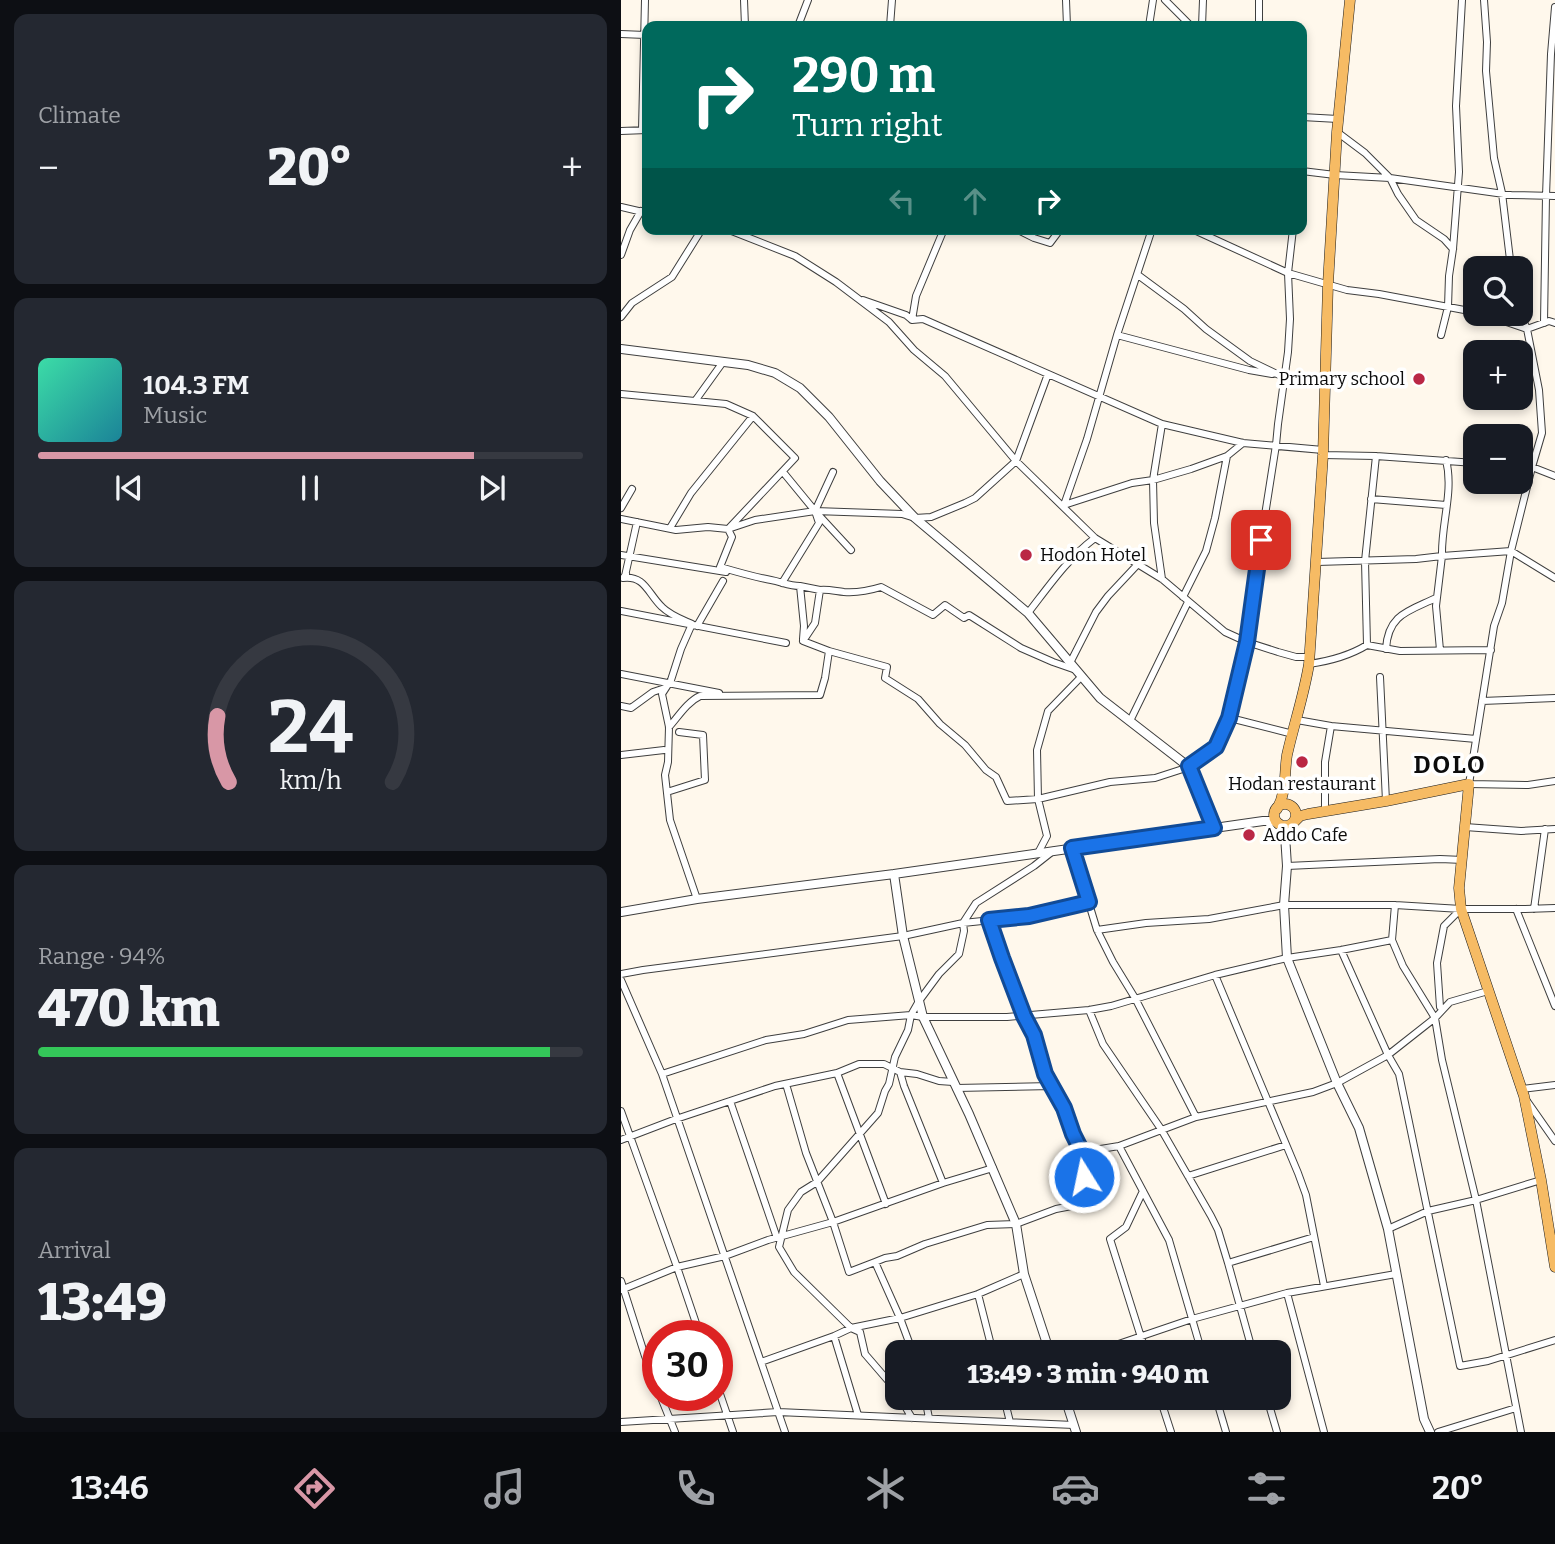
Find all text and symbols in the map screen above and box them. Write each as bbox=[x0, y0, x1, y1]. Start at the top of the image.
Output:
text: 290 m bbox=[792, 46, 935, 105]
icon: right bbox=[677, 49, 768, 140]
text: Climate bbox=[38, 101, 121, 129]
text: Turn right bbox=[792, 106, 943, 144]
text: 20° bbox=[268, 136, 353, 199]
text: − bbox=[38, 145, 59, 191]
text: + bbox=[561, 145, 583, 191]
icon: left bbox=[883, 182, 921, 220]
icon: ahead bbox=[956, 182, 994, 220]
icon: right bbox=[1029, 182, 1067, 220]
map controls bbox=[1463, 256, 1533, 494]
button: search bbox=[1463, 256, 1533, 326]
button: + bbox=[1463, 340, 1533, 410]
place label: Primary school bbox=[1278, 368, 1405, 390]
text: 104.3 FM bbox=[143, 370, 249, 401]
marker: Primary school bbox=[1411, 371, 1427, 387]
text: Music bbox=[143, 401, 207, 429]
button: − bbox=[1463, 424, 1533, 494]
icon: previous bbox=[110, 469, 148, 507]
icon: pause bbox=[291, 469, 329, 507]
icon: next bbox=[473, 469, 511, 507]
pin bbox=[1231, 510, 1291, 570]
icon: arrive bbox=[1242, 521, 1280, 559]
place label: Hodon Hotel bbox=[1040, 544, 1146, 566]
marker: Hodon Hotel bbox=[1018, 547, 1034, 563]
text: 24 bbox=[268, 684, 353, 771]
district label: DOLO bbox=[1414, 751, 1486, 779]
marker: Hodan restaurant bbox=[1294, 754, 1310, 770]
text: km/h bbox=[280, 766, 342, 796]
place label: Hodan restaurant bbox=[1228, 773, 1377, 795]
place label: Addo Cafe bbox=[1263, 824, 1348, 846]
marker: Addo Cafe bbox=[1241, 827, 1257, 843]
text: Range · 94% bbox=[38, 942, 165, 970]
text: 470 km bbox=[38, 977, 220, 1040]
position arrow bbox=[1047, 1140, 1121, 1214]
text: Arrival bbox=[38, 1236, 111, 1264]
text: 13:49 bbox=[38, 1271, 167, 1334]
speed limit sign: 30 bbox=[642, 1320, 733, 1411]
text: 13:49 · 3 min · 940 m bbox=[967, 1359, 1209, 1390]
icon: directions bbox=[290, 1464, 339, 1513]
icon: music bbox=[480, 1464, 529, 1513]
icon: phone bbox=[671, 1464, 720, 1513]
icon: climate bbox=[861, 1464, 910, 1513]
icon: car bbox=[1051, 1464, 1100, 1513]
icon: filters bbox=[1242, 1464, 1291, 1513]
text: 13:46 bbox=[71, 1469, 149, 1507]
text: 20° bbox=[1432, 1469, 1484, 1507]

